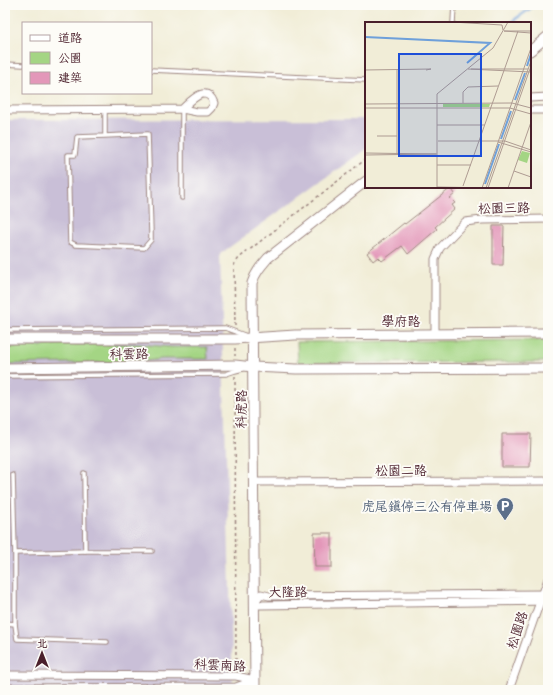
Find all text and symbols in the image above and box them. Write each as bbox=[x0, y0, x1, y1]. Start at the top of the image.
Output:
legend bbox=[22, 22, 152, 94]
inset map bbox=[365, 22, 531, 188]
text: 道路 bbox=[58, 30, 82, 45]
text: 公園 bbox=[58, 50, 82, 65]
text: 建築 bbox=[58, 70, 82, 85]
street label: 松園三路 bbox=[478, 199, 530, 217]
street label: 學府路 bbox=[381, 313, 421, 330]
street label: 科雲路 bbox=[109, 345, 149, 363]
street label: 科虎路 bbox=[233, 389, 250, 429]
street label: 松園二路 bbox=[375, 462, 427, 479]
parking icon: 虎尾鎮停三公有停車場 bbox=[495, 496, 515, 521]
place label: 虎尾鎮停三公有停車場 bbox=[362, 498, 492, 515]
street label: 大隆路 bbox=[268, 583, 308, 601]
street label: 松園路 bbox=[503, 609, 531, 651]
north arrow bbox=[22, 633, 62, 673]
text: 北 bbox=[37, 636, 48, 650]
street label: 科雲南路 bbox=[194, 655, 246, 675]

